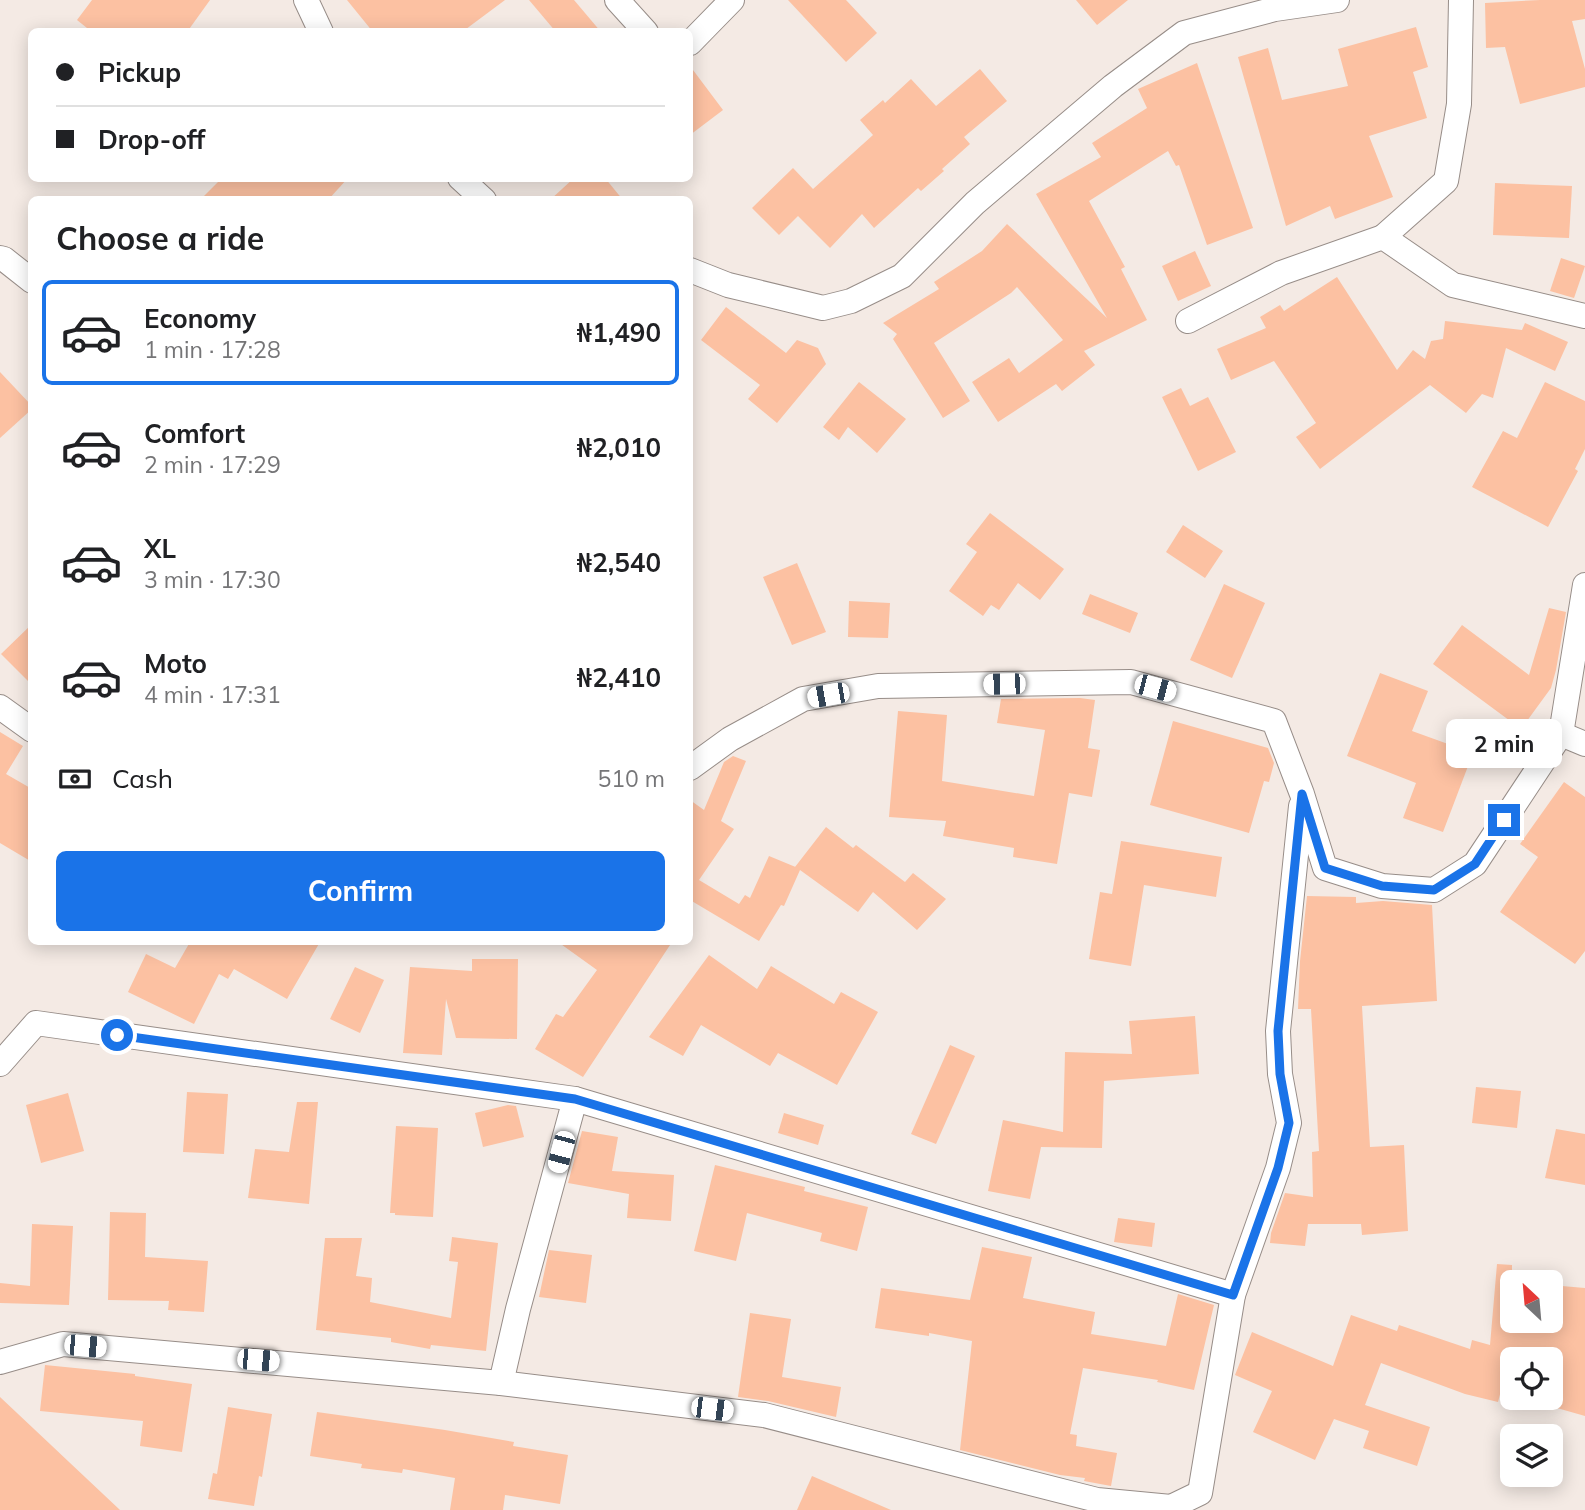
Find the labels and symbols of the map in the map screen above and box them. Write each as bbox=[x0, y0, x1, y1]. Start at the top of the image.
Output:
car bbox=[1132, 672, 1179, 704]
car bbox=[983, 673, 1026, 695]
car bbox=[806, 681, 851, 709]
callout: 2 min bbox=[1446, 718, 1562, 768]
route end bbox=[1488, 804, 1520, 836]
route start bbox=[101, 1019, 133, 1051]
car bbox=[546, 1129, 577, 1175]
north arrow bbox=[1500, 1270, 1563, 1334]
car bbox=[64, 1334, 107, 1358]
car bbox=[237, 1348, 280, 1372]
car bbox=[690, 1396, 735, 1422]

